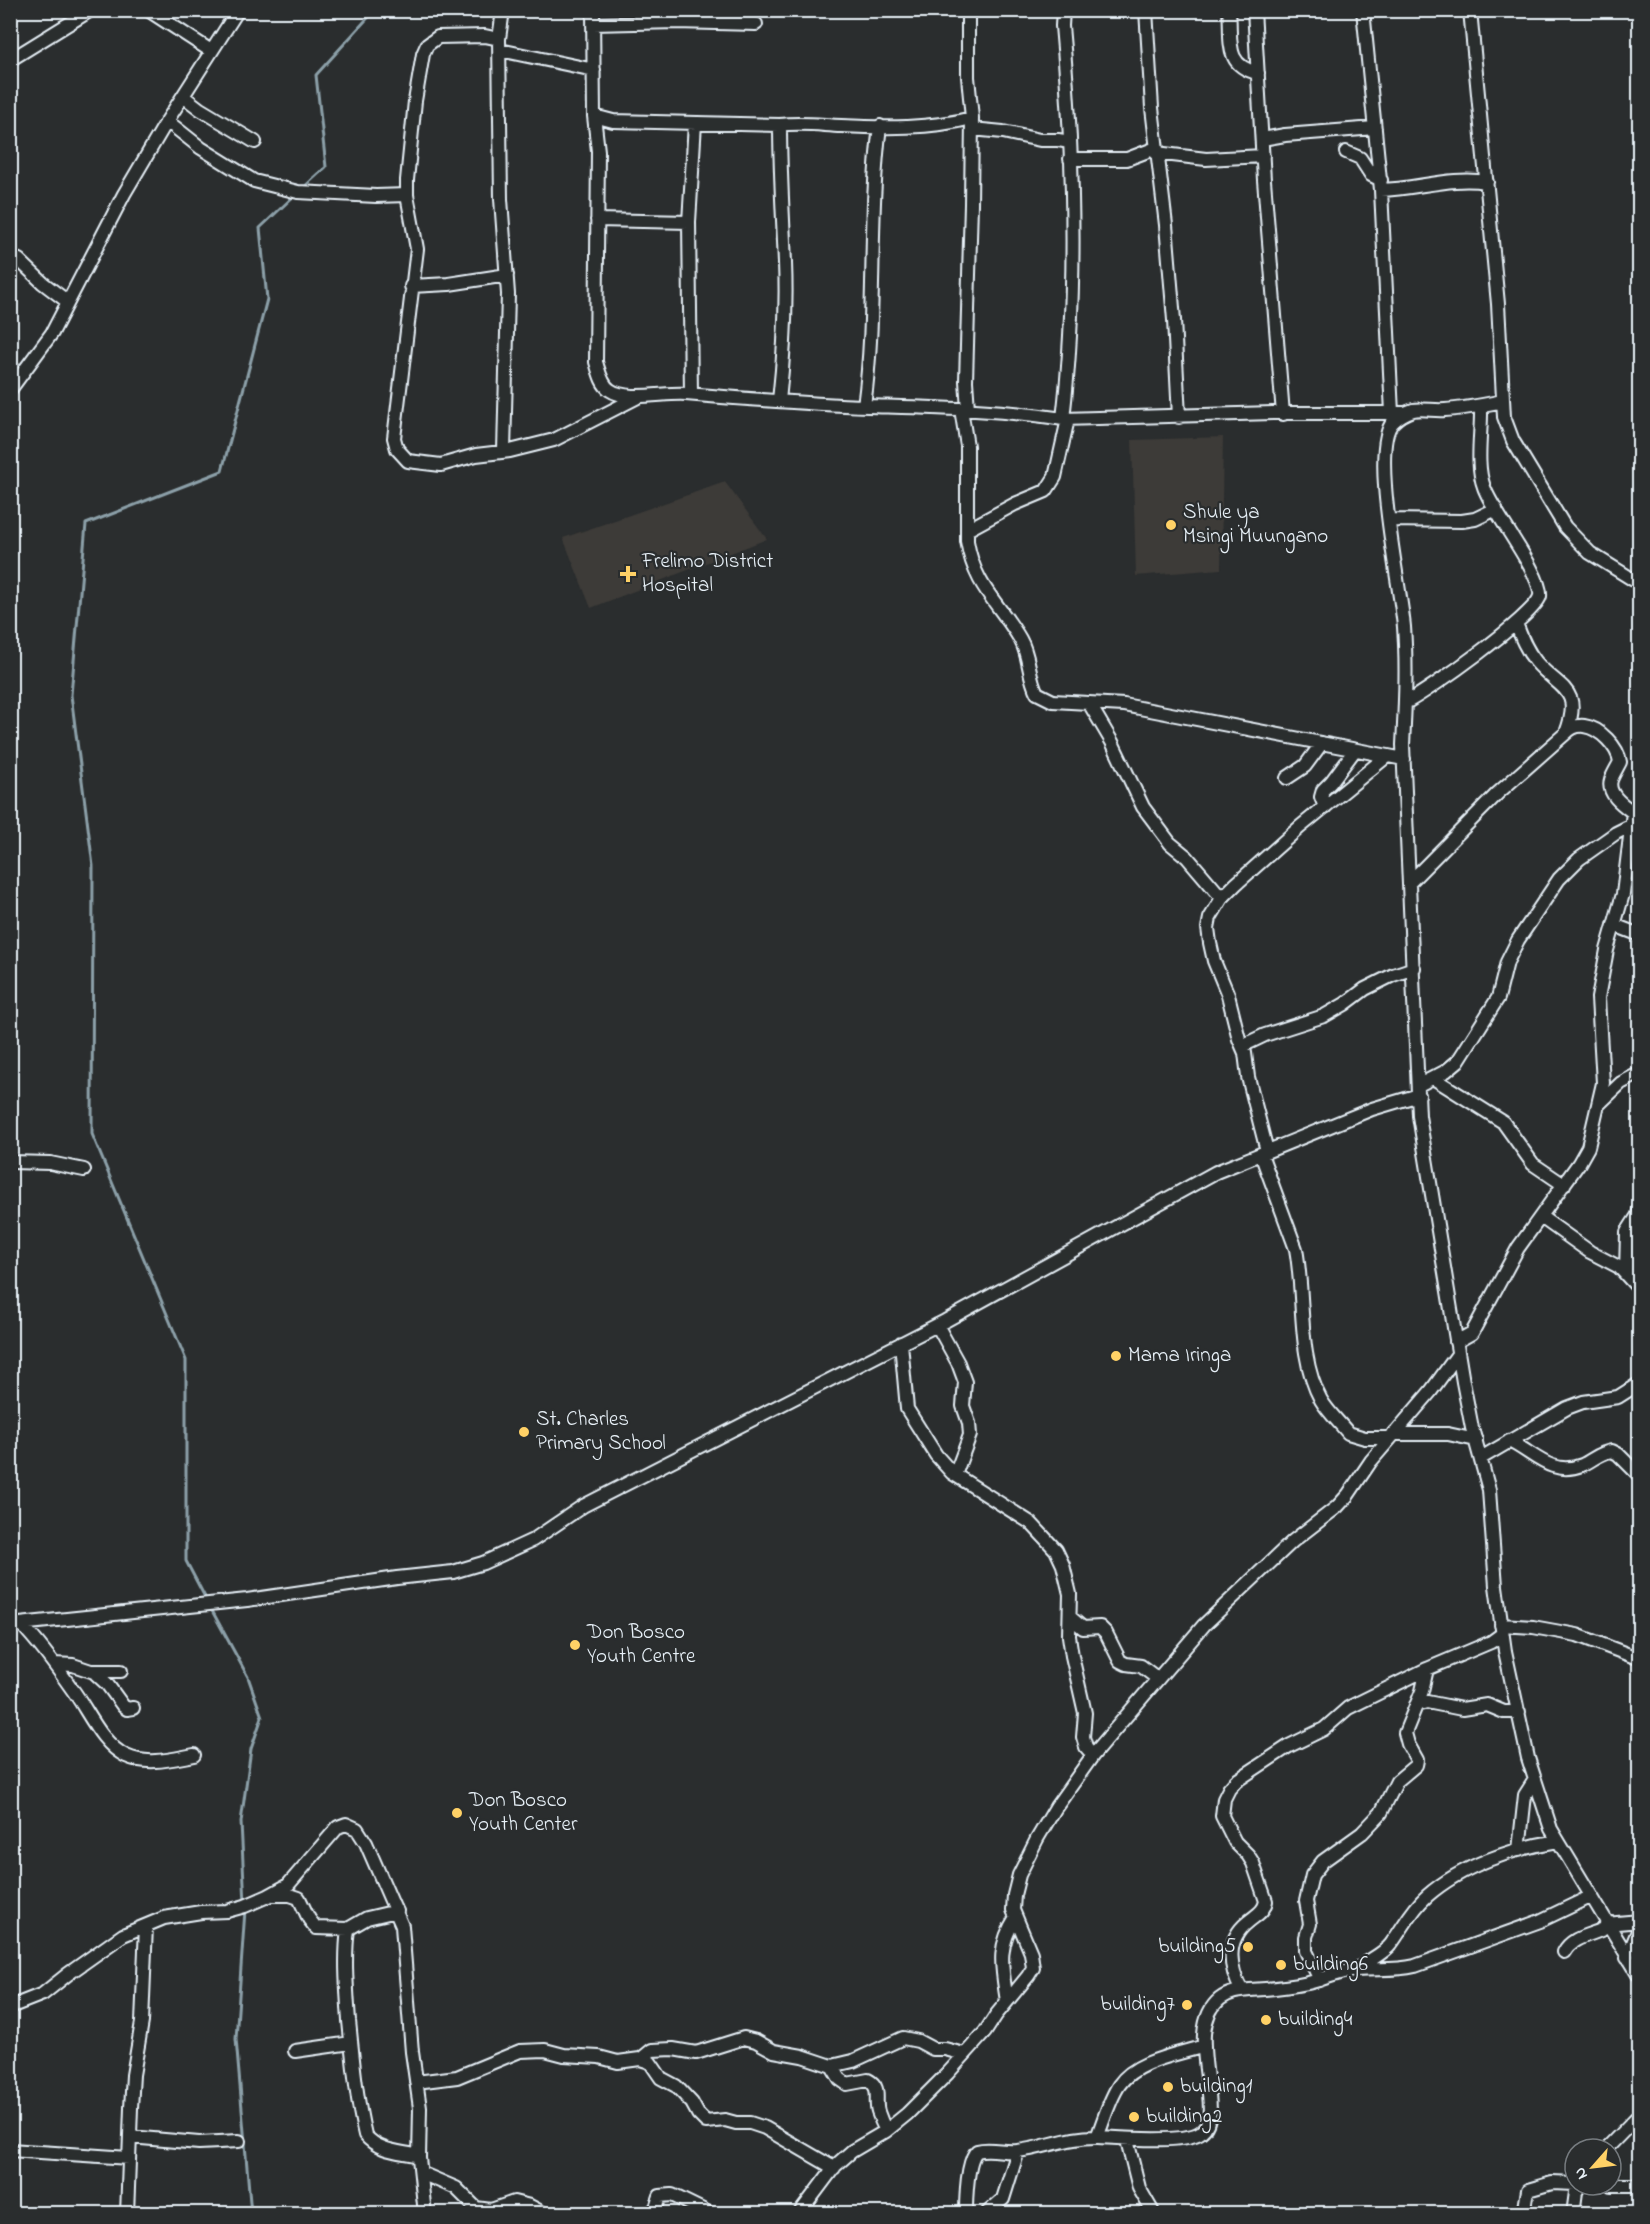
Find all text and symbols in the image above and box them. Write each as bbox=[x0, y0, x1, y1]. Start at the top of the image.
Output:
place label: Shule ya Msingi Muungano bbox=[1183, 498, 1328, 554]
marker: Shule ya Msingi Muungano bbox=[1164, 518, 1178, 532]
place label: Frelimo District Hospital bbox=[641, 547, 773, 601]
marker: Frelimo District Hospital bbox=[619, 565, 637, 583]
place label: Mama Iringa bbox=[1128, 1341, 1231, 1373]
marker: Mama Iringa bbox=[1109, 1349, 1123, 1363]
place label: St. Charles Primary School bbox=[536, 1405, 666, 1461]
marker: St. Charles Primary School bbox=[517, 1425, 531, 1439]
place label: Don Bosco Youth Centre bbox=[586, 1618, 696, 1672]
marker: Don Bosco Youth Centre bbox=[568, 1638, 582, 1652]
place label: Don Bosco Youth Center bbox=[468, 1786, 578, 1840]
marker: Don Bosco Youth Center bbox=[450, 1806, 464, 1820]
place label: building5 bbox=[1158, 1932, 1236, 1964]
marker: building5 bbox=[1241, 1940, 1255, 1954]
place label: building6 bbox=[1293, 1950, 1368, 1982]
marker: building6 bbox=[1274, 1958, 1288, 1972]
place label: building7 bbox=[1101, 1990, 1175, 2022]
marker: building7 bbox=[1180, 1998, 1194, 2012]
place label: building4 bbox=[1278, 2005, 1353, 2037]
marker: building4 bbox=[1259, 2013, 1273, 2027]
place label: building1 bbox=[1180, 2072, 1253, 2104]
marker: building1 bbox=[1161, 2080, 1175, 2094]
place label: building2 bbox=[1146, 2102, 1222, 2134]
marker: building2 bbox=[1127, 2110, 1141, 2124]
north arrow bbox=[1563, 2137, 1623, 2197]
text: N bbox=[1568, 2163, 1595, 2184]

